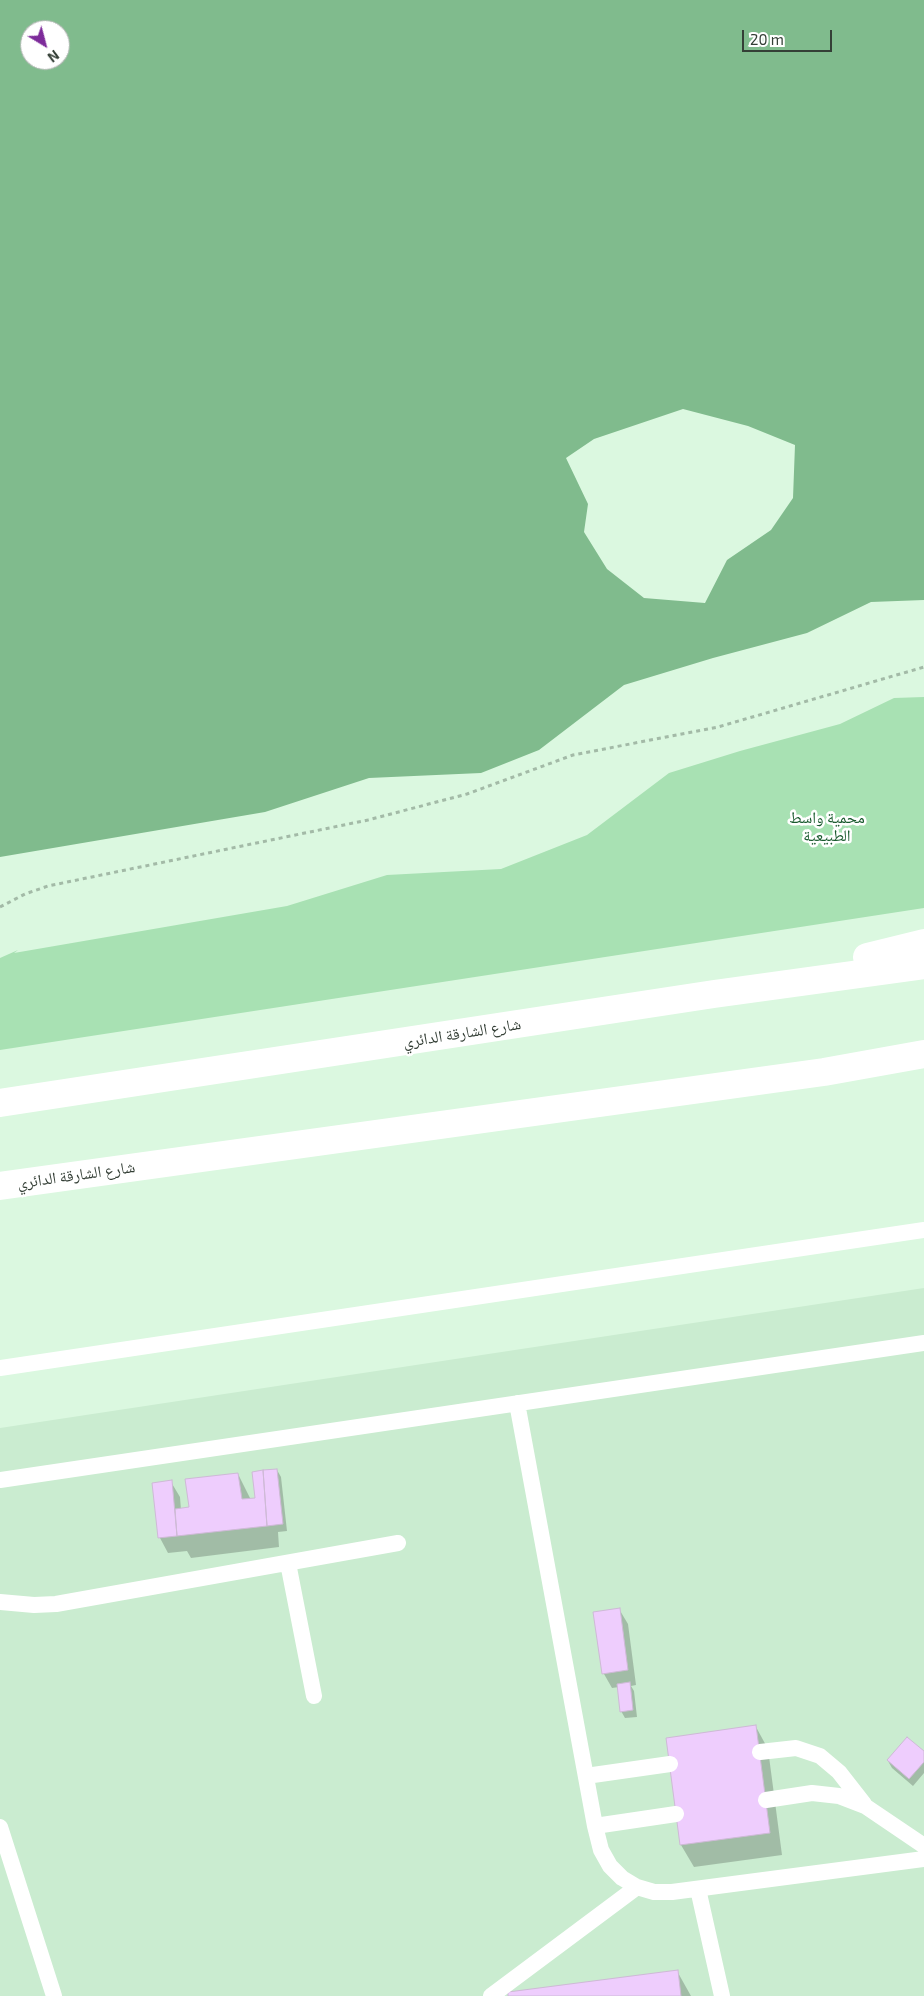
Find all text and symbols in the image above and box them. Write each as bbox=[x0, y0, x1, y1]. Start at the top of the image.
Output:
north arrow bbox=[20, 20, 70, 70]
scale bar bbox=[744, 20, 834, 52]
text: 20 m bbox=[750, 30, 784, 48]
text: N bbox=[45, 47, 63, 66]
park label: محمية واسط الطبيعية bbox=[789, 808, 865, 846]
street label: شارع الشارقة الدائري bbox=[402, 1014, 522, 1052]
street label: شارع الشارقة الدائري bbox=[16, 1157, 136, 1193]

